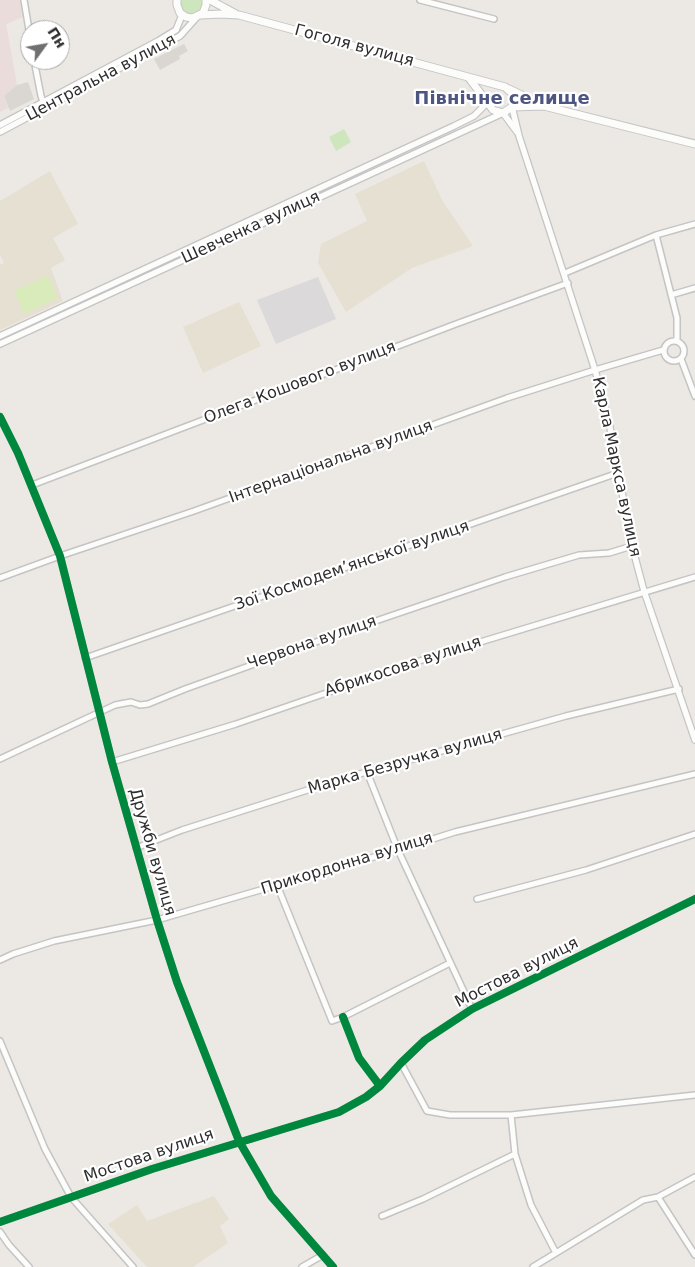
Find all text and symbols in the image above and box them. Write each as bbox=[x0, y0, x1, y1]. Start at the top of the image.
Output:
north arrow bbox=[20, 20, 70, 70]
street label: Гоголя вулиця bbox=[292, 21, 416, 71]
text: Пн bbox=[44, 24, 69, 51]
street label: Центральна вулиця bbox=[23, 30, 179, 126]
district label: Північне селище bbox=[414, 88, 590, 110]
street label: Шевченка вулиця bbox=[179, 187, 323, 269]
street label: Олега Кошового вулиця bbox=[201, 337, 399, 429]
street label: Карла Маркса вулиця bbox=[588, 375, 644, 559]
street label: Інтернаціональна вулиця bbox=[227, 416, 435, 508]
street label: Зої Космодем’янської вулиця bbox=[232, 517, 472, 615]
street label: Червона вулиця bbox=[245, 612, 379, 674]
street label: Абрикосова вулиця bbox=[322, 633, 484, 701]
street label: Марка Безручка вулиця bbox=[306, 725, 504, 799]
street label: Дружби вулиця bbox=[125, 786, 179, 918]
street label: Прикордонна вулиця bbox=[259, 829, 435, 899]
street label: Мостова вулиця bbox=[452, 934, 582, 1012]
street label: Мостова вулиця bbox=[82, 1125, 216, 1187]

